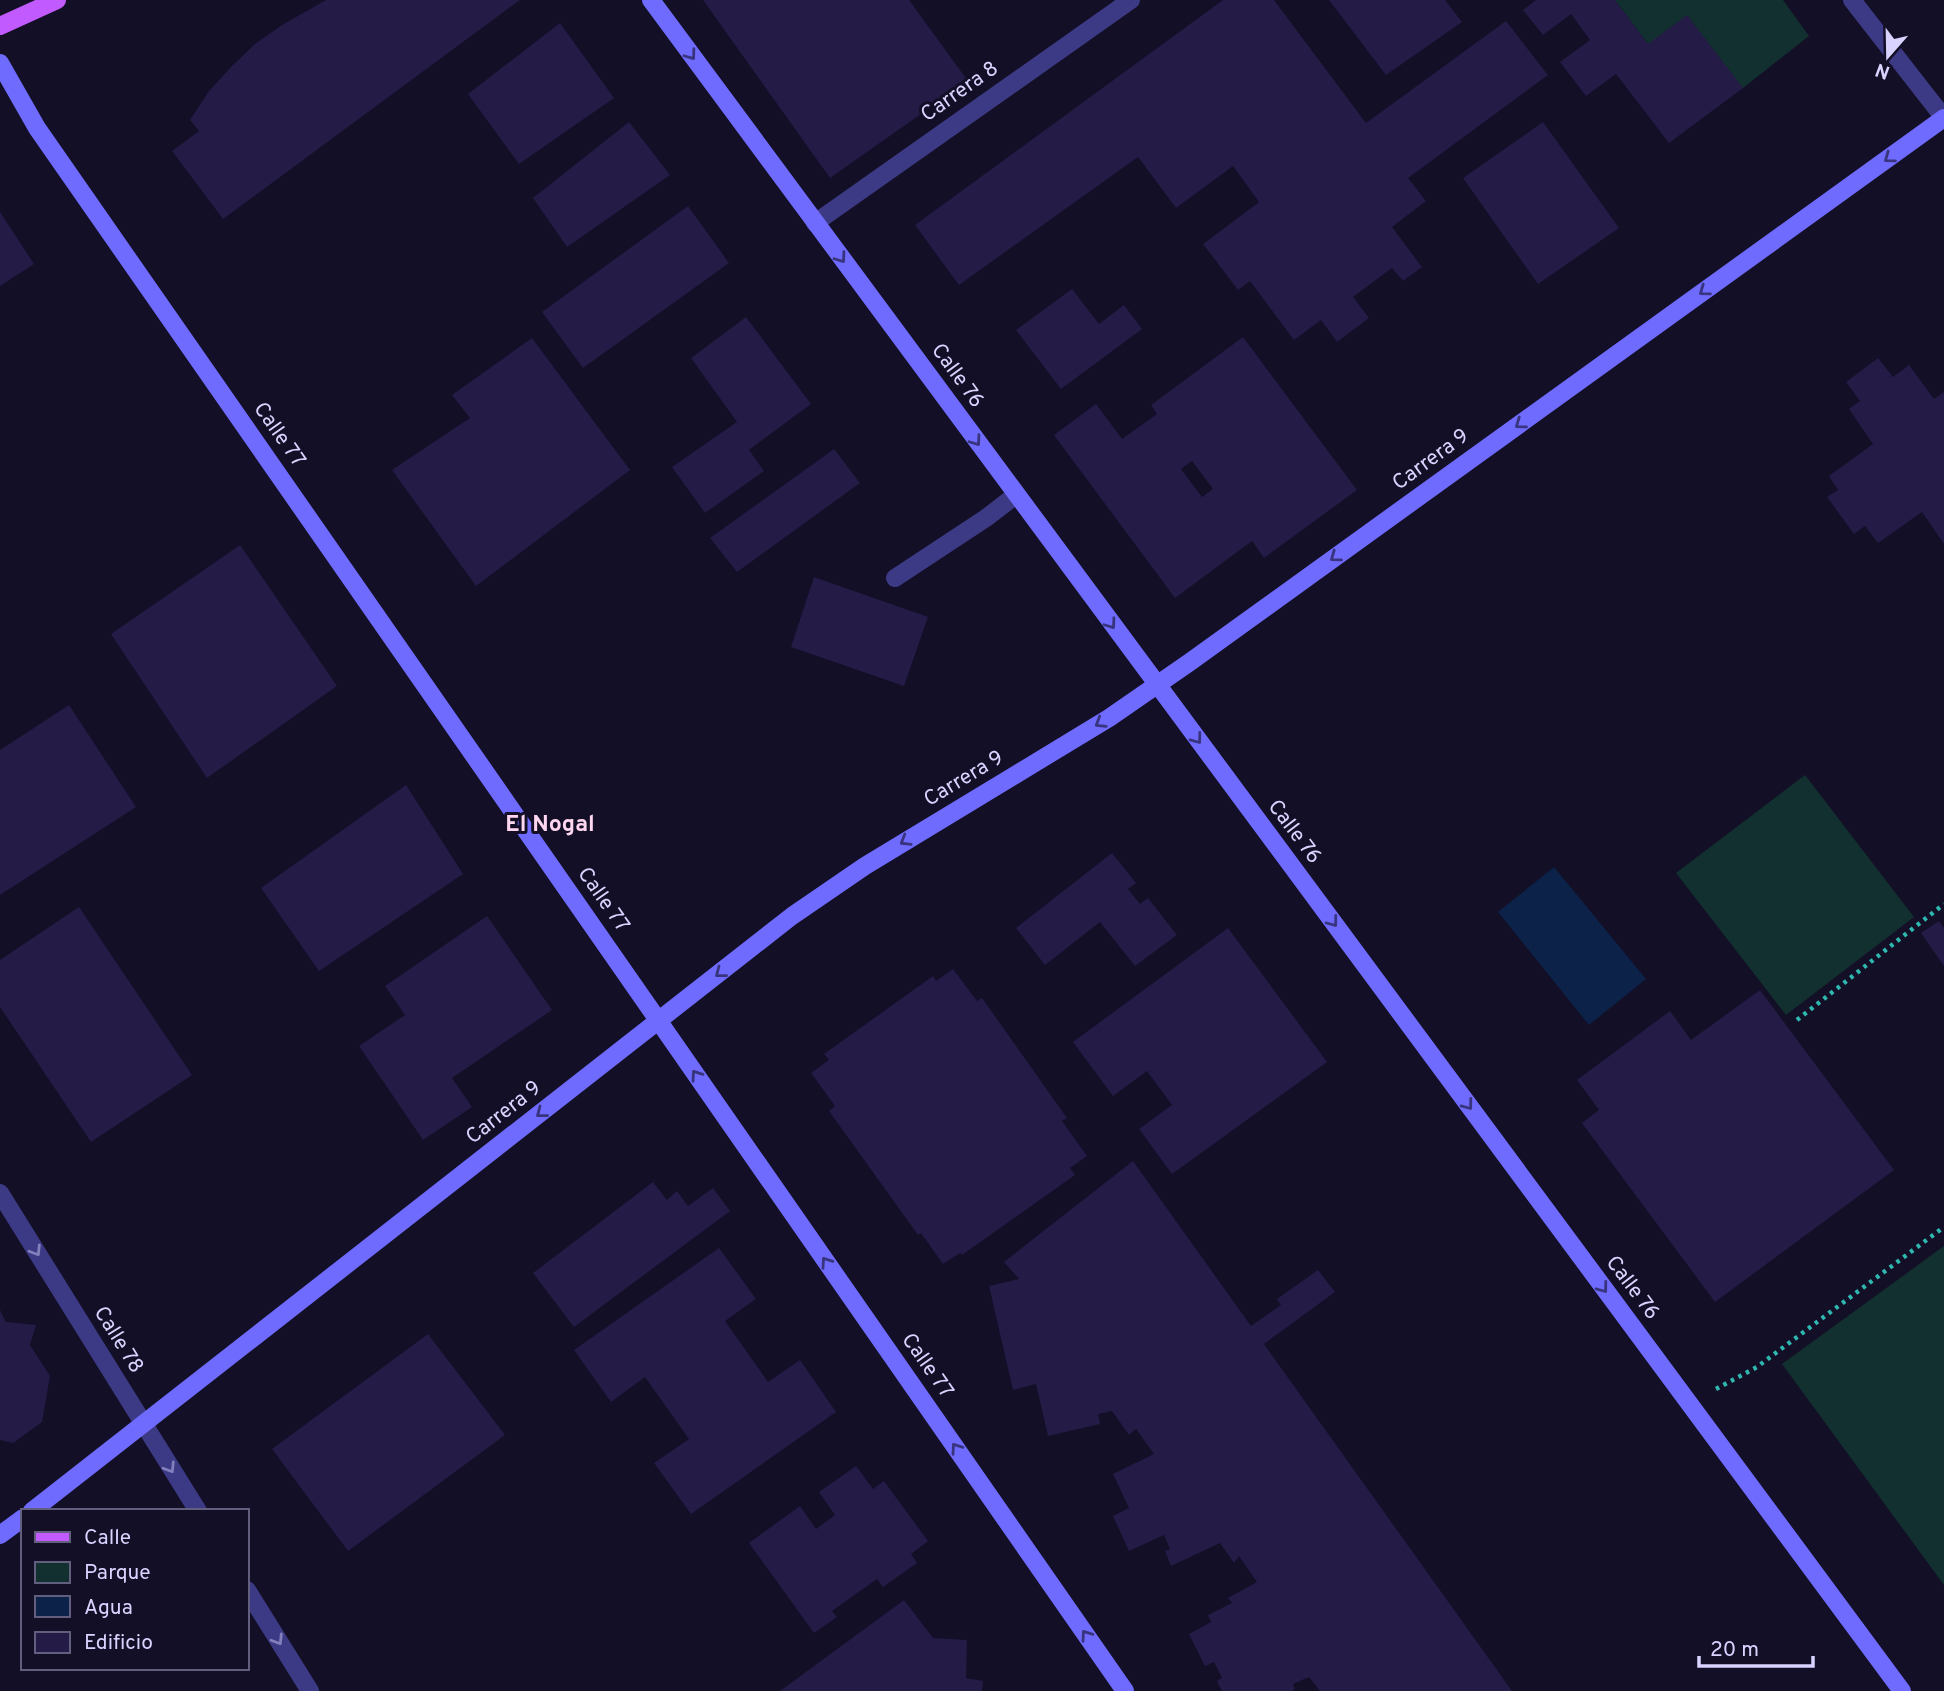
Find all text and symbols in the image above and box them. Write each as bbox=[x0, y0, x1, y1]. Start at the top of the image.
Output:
north arrow bbox=[1853, 21, 1923, 91]
one-way arrow bbox=[683, 47, 696, 60]
street label: Carrera 8 bbox=[916, 56, 1004, 128]
text: N bbox=[1872, 56, 1893, 84]
one-way arrow bbox=[1884, 150, 1897, 162]
one-way arrow bbox=[833, 250, 845, 263]
one-way arrow bbox=[1699, 283, 1712, 295]
street label: Calle 76 bbox=[924, 338, 990, 414]
street label: Calle 77 bbox=[247, 397, 311, 473]
one-way arrow bbox=[1515, 416, 1528, 428]
street label: Carrera 9 bbox=[1387, 423, 1475, 497]
one-way arrow bbox=[968, 433, 981, 445]
one-way arrow bbox=[1330, 549, 1343, 561]
one-way arrow bbox=[1103, 616, 1115, 629]
one-way arrow bbox=[1094, 715, 1107, 728]
one-way arrow bbox=[1189, 732, 1201, 744]
street label: Carrera 9 bbox=[919, 745, 1009, 813]
street label: Calle 76 bbox=[1261, 795, 1327, 869]
district label: El Nogal bbox=[505, 811, 595, 840]
one-way arrow bbox=[900, 833, 913, 846]
street label: Calle 77 bbox=[571, 862, 635, 938]
one-way arrow bbox=[1324, 914, 1337, 927]
one-way arrow bbox=[715, 964, 728, 977]
one-way arrow bbox=[692, 1070, 704, 1083]
street label: Carrera 9 bbox=[461, 1075, 547, 1151]
one-way arrow bbox=[1460, 1097, 1472, 1110]
one-way arrow bbox=[536, 1104, 548, 1117]
one-way arrow bbox=[28, 1244, 41, 1257]
street label: Calle 76 bbox=[1599, 1251, 1665, 1325]
one-way arrow bbox=[822, 1257, 834, 1270]
one-way arrow bbox=[1595, 1280, 1608, 1293]
street label: Calle 78 bbox=[87, 1301, 149, 1379]
street label: Calle 77 bbox=[895, 1328, 959, 1404]
one-way arrow bbox=[952, 1443, 964, 1456]
one-way arrow bbox=[162, 1460, 175, 1473]
legend bbox=[21, 1509, 248, 1670]
text: Calle bbox=[84, 1525, 131, 1552]
text: Parque bbox=[84, 1560, 151, 1587]
text: Agua bbox=[84, 1595, 133, 1622]
scale bar bbox=[1699, 1624, 1813, 1668]
text: Edificio bbox=[84, 1630, 153, 1657]
one-way arrow bbox=[1082, 1630, 1094, 1643]
one-way arrow bbox=[270, 1633, 283, 1646]
text: 20 m bbox=[1710, 1637, 1759, 1664]

